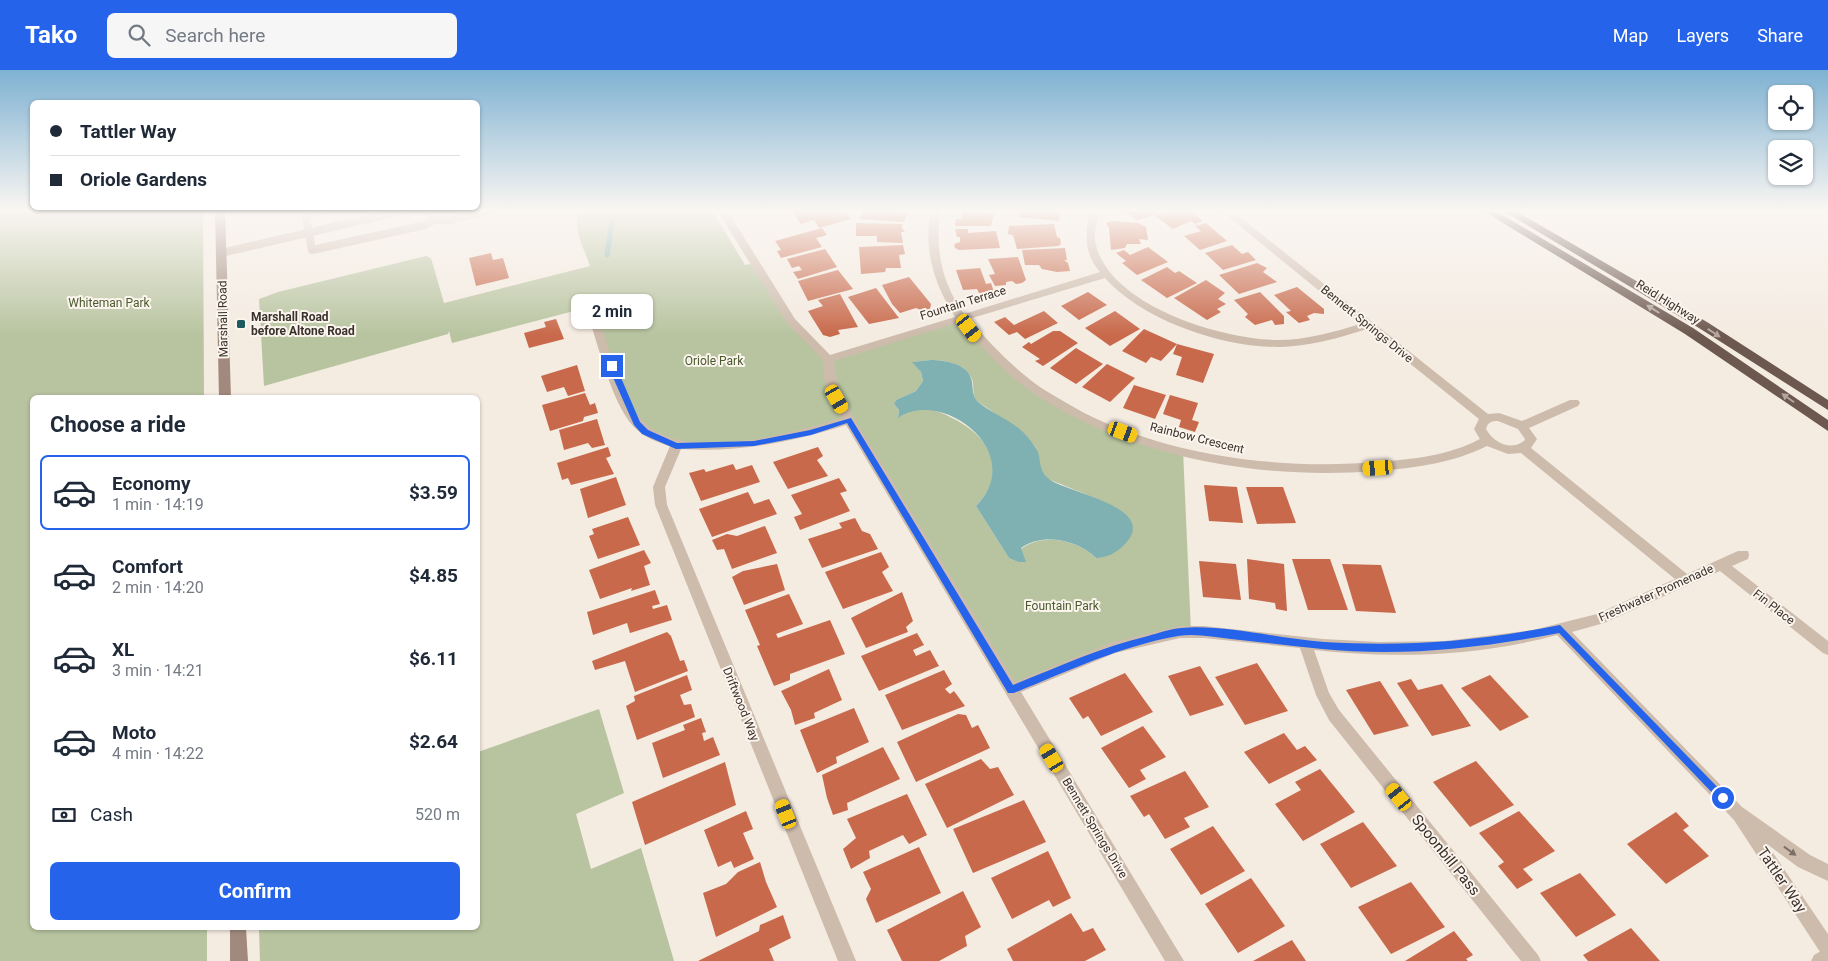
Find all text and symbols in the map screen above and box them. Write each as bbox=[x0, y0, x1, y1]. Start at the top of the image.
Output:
search box bbox=[107, 13, 457, 58]
text: Tako bbox=[25, 21, 77, 49]
icon: search bbox=[125, 21, 153, 49]
text: Search here bbox=[165, 24, 265, 47]
text: Map bbox=[1613, 25, 1648, 46]
text: Layers bbox=[1676, 25, 1729, 46]
text: Share bbox=[1757, 25, 1803, 46]
map controls bbox=[1768, 85, 1813, 185]
button: locate bbox=[1768, 85, 1813, 130]
text: Tattler Way bbox=[80, 120, 176, 143]
button: layers bbox=[1768, 140, 1813, 185]
text: Oriole Gardens bbox=[80, 168, 207, 191]
street label: Reid Highway bbox=[1634, 277, 1703, 327]
street label: Marshall Road bbox=[215, 281, 231, 357]
street label: Bennett Springs Drive bbox=[1318, 282, 1416, 366]
street label: Fountain Terrace bbox=[918, 283, 1008, 323]
callout: 2 min bbox=[571, 294, 653, 328]
park label: Whiteman Park bbox=[68, 296, 151, 310]
text: 2 min bbox=[592, 302, 632, 321]
one-way arrow bbox=[1646, 304, 1659, 313]
place label: Marshall Road before Altone Road bbox=[251, 310, 355, 338]
car bbox=[953, 312, 984, 344]
marker: Marshall Road before Altone Road bbox=[235, 318, 247, 330]
one-way arrow bbox=[1708, 328, 1721, 337]
park label: Oriole Park bbox=[685, 354, 744, 368]
route end bbox=[601, 355, 623, 377]
car bbox=[823, 382, 850, 416]
one-way arrow bbox=[1781, 393, 1795, 403]
text: Choose a ride bbox=[50, 412, 186, 437]
car bbox=[1106, 420, 1139, 444]
street label: Rainbow Crescent bbox=[1148, 420, 1246, 456]
car bbox=[1362, 459, 1393, 477]
icon: car bbox=[52, 470, 97, 515]
text: Economy bbox=[112, 472, 191, 495]
text: $3.59 bbox=[409, 481, 458, 504]
text: 1 min · 14:19 bbox=[112, 495, 204, 514]
icon: car bbox=[52, 553, 97, 598]
text: Comfort bbox=[112, 555, 183, 578]
street label: Freshwater Promenade bbox=[1597, 561, 1715, 625]
text: $4.85 bbox=[409, 564, 458, 587]
text: 2 min · 14:20 bbox=[112, 578, 204, 597]
street label: Fin Place bbox=[1750, 586, 1798, 628]
park label: Fountain Park bbox=[1025, 599, 1100, 613]
icon: car bbox=[52, 636, 97, 681]
text: XL bbox=[112, 638, 134, 661]
text: $6.11 bbox=[409, 647, 458, 670]
text: 3 min · 14:21 bbox=[112, 661, 204, 680]
street label: Driftwood Way bbox=[720, 665, 762, 743]
icon: car bbox=[52, 719, 97, 764]
text: Moto bbox=[112, 721, 156, 744]
text: $2.64 bbox=[409, 730, 458, 753]
car bbox=[1037, 741, 1066, 775]
text: 4 min · 14:22 bbox=[112, 744, 204, 763]
street label: Bennett Springs Drive bbox=[1059, 775, 1131, 881]
car bbox=[1383, 781, 1414, 813]
route start bbox=[1712, 787, 1734, 809]
car bbox=[773, 797, 798, 831]
icon: cash bbox=[50, 801, 78, 829]
text: Cash bbox=[90, 803, 133, 826]
text: 520 m bbox=[415, 805, 460, 824]
street label: Spoonbill Pass bbox=[1408, 811, 1484, 899]
street label: Tattler Way bbox=[1754, 844, 1810, 916]
one-way arrow bbox=[1783, 845, 1796, 856]
button: Confirm bbox=[50, 862, 460, 920]

